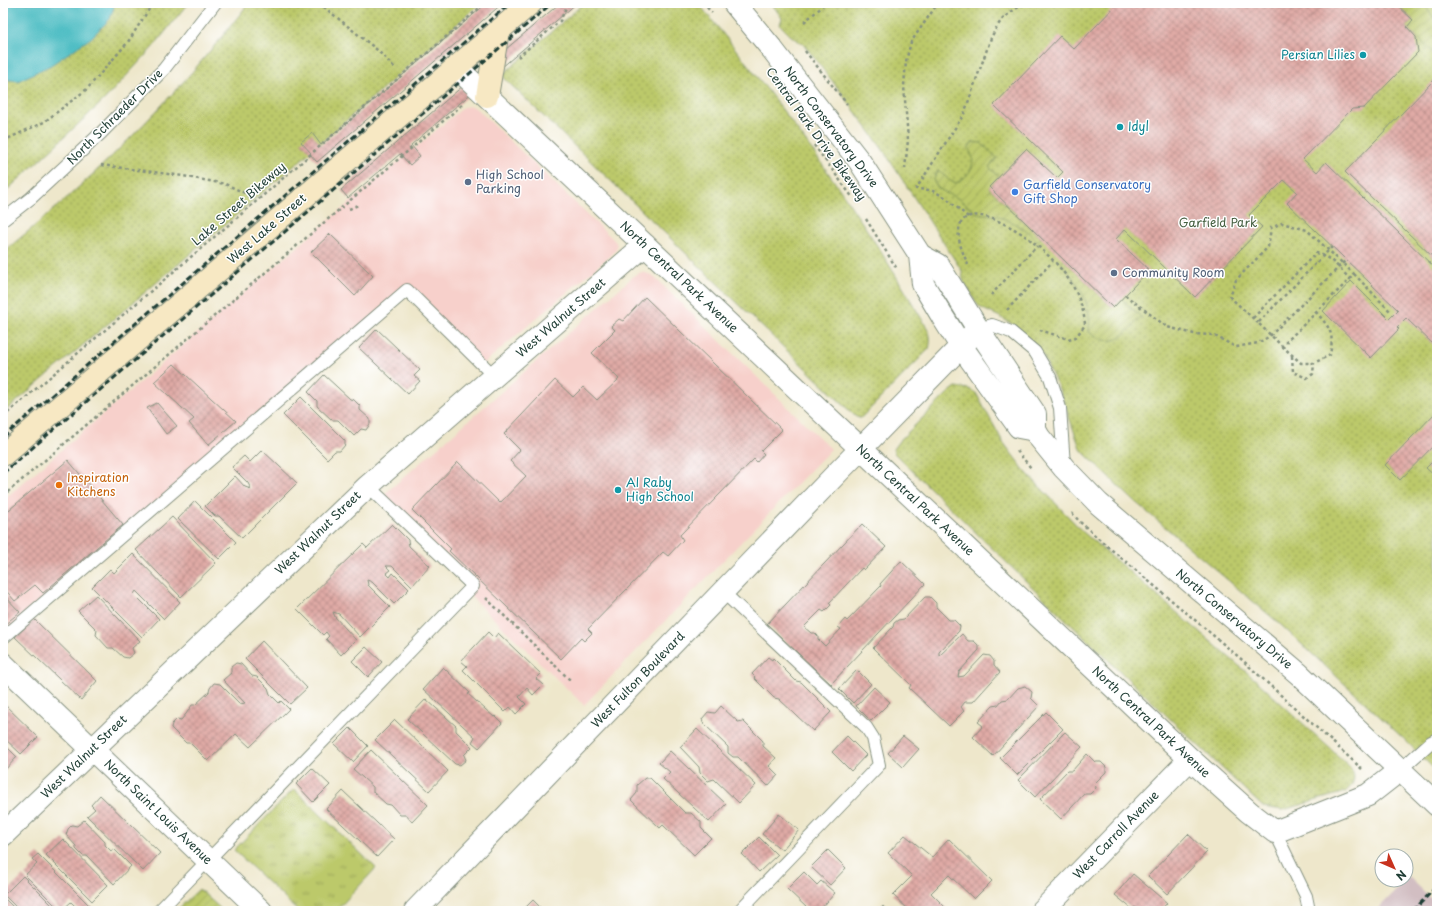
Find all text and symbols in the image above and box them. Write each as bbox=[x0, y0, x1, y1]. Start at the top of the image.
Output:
place label: Persian Lilies bbox=[1281, 45, 1356, 63]
marker: Persian Lilies bbox=[1358, 50, 1368, 60]
street label: North Conservatory Drive bbox=[780, 62, 883, 191]
street label: Central Park Drive Bikeway bbox=[762, 63, 871, 204]
street label: North Schraeder Drive bbox=[62, 64, 166, 168]
place label: Idyl bbox=[1128, 117, 1149, 135]
marker: Idyl bbox=[1115, 122, 1125, 132]
street label: Lake Street Bikeway bbox=[187, 157, 289, 249]
place label: High School Parking bbox=[476, 165, 544, 197]
place label: Garfield Conservatory Gift Shop bbox=[1023, 175, 1151, 207]
marker: High School Parking bbox=[463, 177, 473, 187]
marker: Garfield Conservatory Gift Shop bbox=[1010, 187, 1020, 197]
street label: West Lake Street bbox=[223, 189, 310, 268]
park label: Garfield Park bbox=[1179, 213, 1257, 231]
street label: North Central Park Avenue bbox=[617, 217, 743, 336]
place label: Community Room bbox=[1122, 263, 1224, 281]
marker: Community Room bbox=[1109, 268, 1119, 278]
street label: West Walnut Street bbox=[512, 273, 609, 361]
street label: North Central Park Avenue bbox=[853, 440, 979, 559]
place label: Inspiration Kitchens bbox=[67, 468, 129, 500]
place label: Al Raby High School bbox=[626, 473, 694, 505]
marker: Inspiration Kitchens bbox=[54, 480, 64, 490]
marker: Al Raby High School bbox=[613, 485, 623, 495]
street label: West Walnut Street bbox=[270, 486, 365, 578]
street label: North Conservatory Drive bbox=[1172, 564, 1297, 673]
street label: West Fulton Boulevard bbox=[586, 627, 689, 732]
street label: North Central Park Avenue bbox=[1089, 662, 1215, 781]
street label: West Walnut Street bbox=[36, 710, 131, 802]
street label: North Saint Louis Avenue bbox=[100, 755, 217, 868]
street label: West Carroll Avenue bbox=[1068, 786, 1163, 883]
north arrow bbox=[1374, 848, 1414, 888]
text: N bbox=[1392, 866, 1411, 885]

